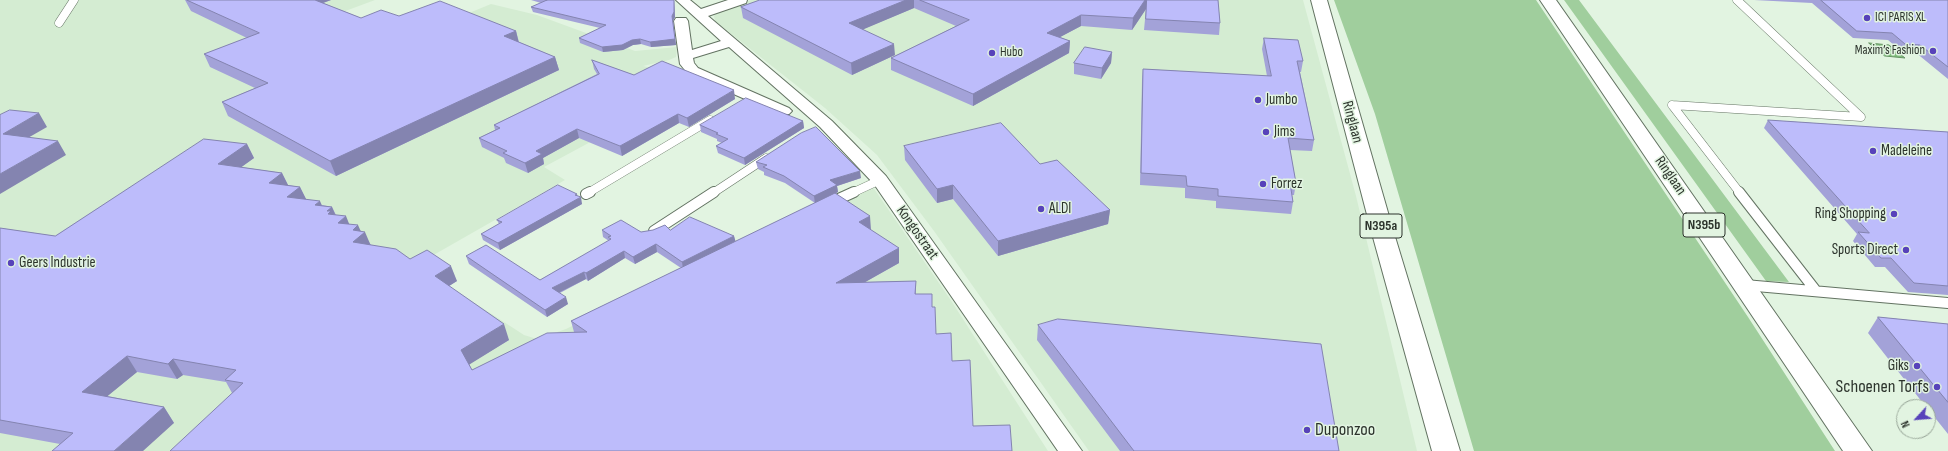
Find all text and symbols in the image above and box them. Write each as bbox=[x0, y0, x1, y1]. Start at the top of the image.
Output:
place label: ICI PARIS XL bbox=[1875, 10, 1926, 26]
marker: ICI PARIS XL bbox=[1862, 13, 1872, 23]
place label: Maxim’s Fashion bbox=[1855, 43, 1925, 59]
place label: Hubo bbox=[1000, 45, 1023, 61]
marker: Maxim’s Fashion bbox=[1928, 46, 1938, 56]
marker: Hubo bbox=[987, 48, 997, 58]
place label: Jumbo bbox=[1266, 91, 1297, 109]
marker: Jumbo bbox=[1253, 95, 1263, 105]
street label: Ringlaan bbox=[1338, 99, 1366, 145]
place label: Jims bbox=[1274, 123, 1295, 141]
marker: Jims bbox=[1261, 127, 1271, 137]
place label: Madeleine bbox=[1881, 142, 1932, 160]
marker: Madeleine bbox=[1868, 146, 1878, 156]
street label: Ringlaan bbox=[1650, 153, 1690, 199]
place label: Forrez bbox=[1271, 175, 1302, 193]
marker: Forrez bbox=[1258, 179, 1268, 189]
place label: ALDI bbox=[1049, 200, 1071, 218]
street label: Kongostraat bbox=[892, 203, 942, 263]
marker: ALDI bbox=[1036, 204, 1046, 214]
place label: Ring Shopping bbox=[1815, 205, 1886, 223]
marker: Ring Shopping bbox=[1889, 209, 1899, 219]
road number: N395b bbox=[1683, 213, 1725, 237]
road number: N395a bbox=[1360, 214, 1402, 238]
place label: Sports Direct bbox=[1832, 241, 1898, 259]
marker: Sports Direct bbox=[1901, 245, 1911, 255]
place label: Geers Industrie bbox=[19, 254, 95, 272]
marker: Geers Industrie bbox=[6, 258, 16, 268]
place label: Giks bbox=[1888, 357, 1909, 375]
marker: Giks bbox=[1912, 361, 1922, 371]
place label: Schoenen Torfs bbox=[1836, 376, 1929, 398]
marker: Schoenen Torfs bbox=[1932, 382, 1942, 392]
north arrow bbox=[1896, 399, 1936, 439]
place label: Duponzoo bbox=[1315, 419, 1375, 441]
text: N bbox=[1899, 419, 1913, 430]
marker: Duponzoo bbox=[1302, 425, 1312, 435]

